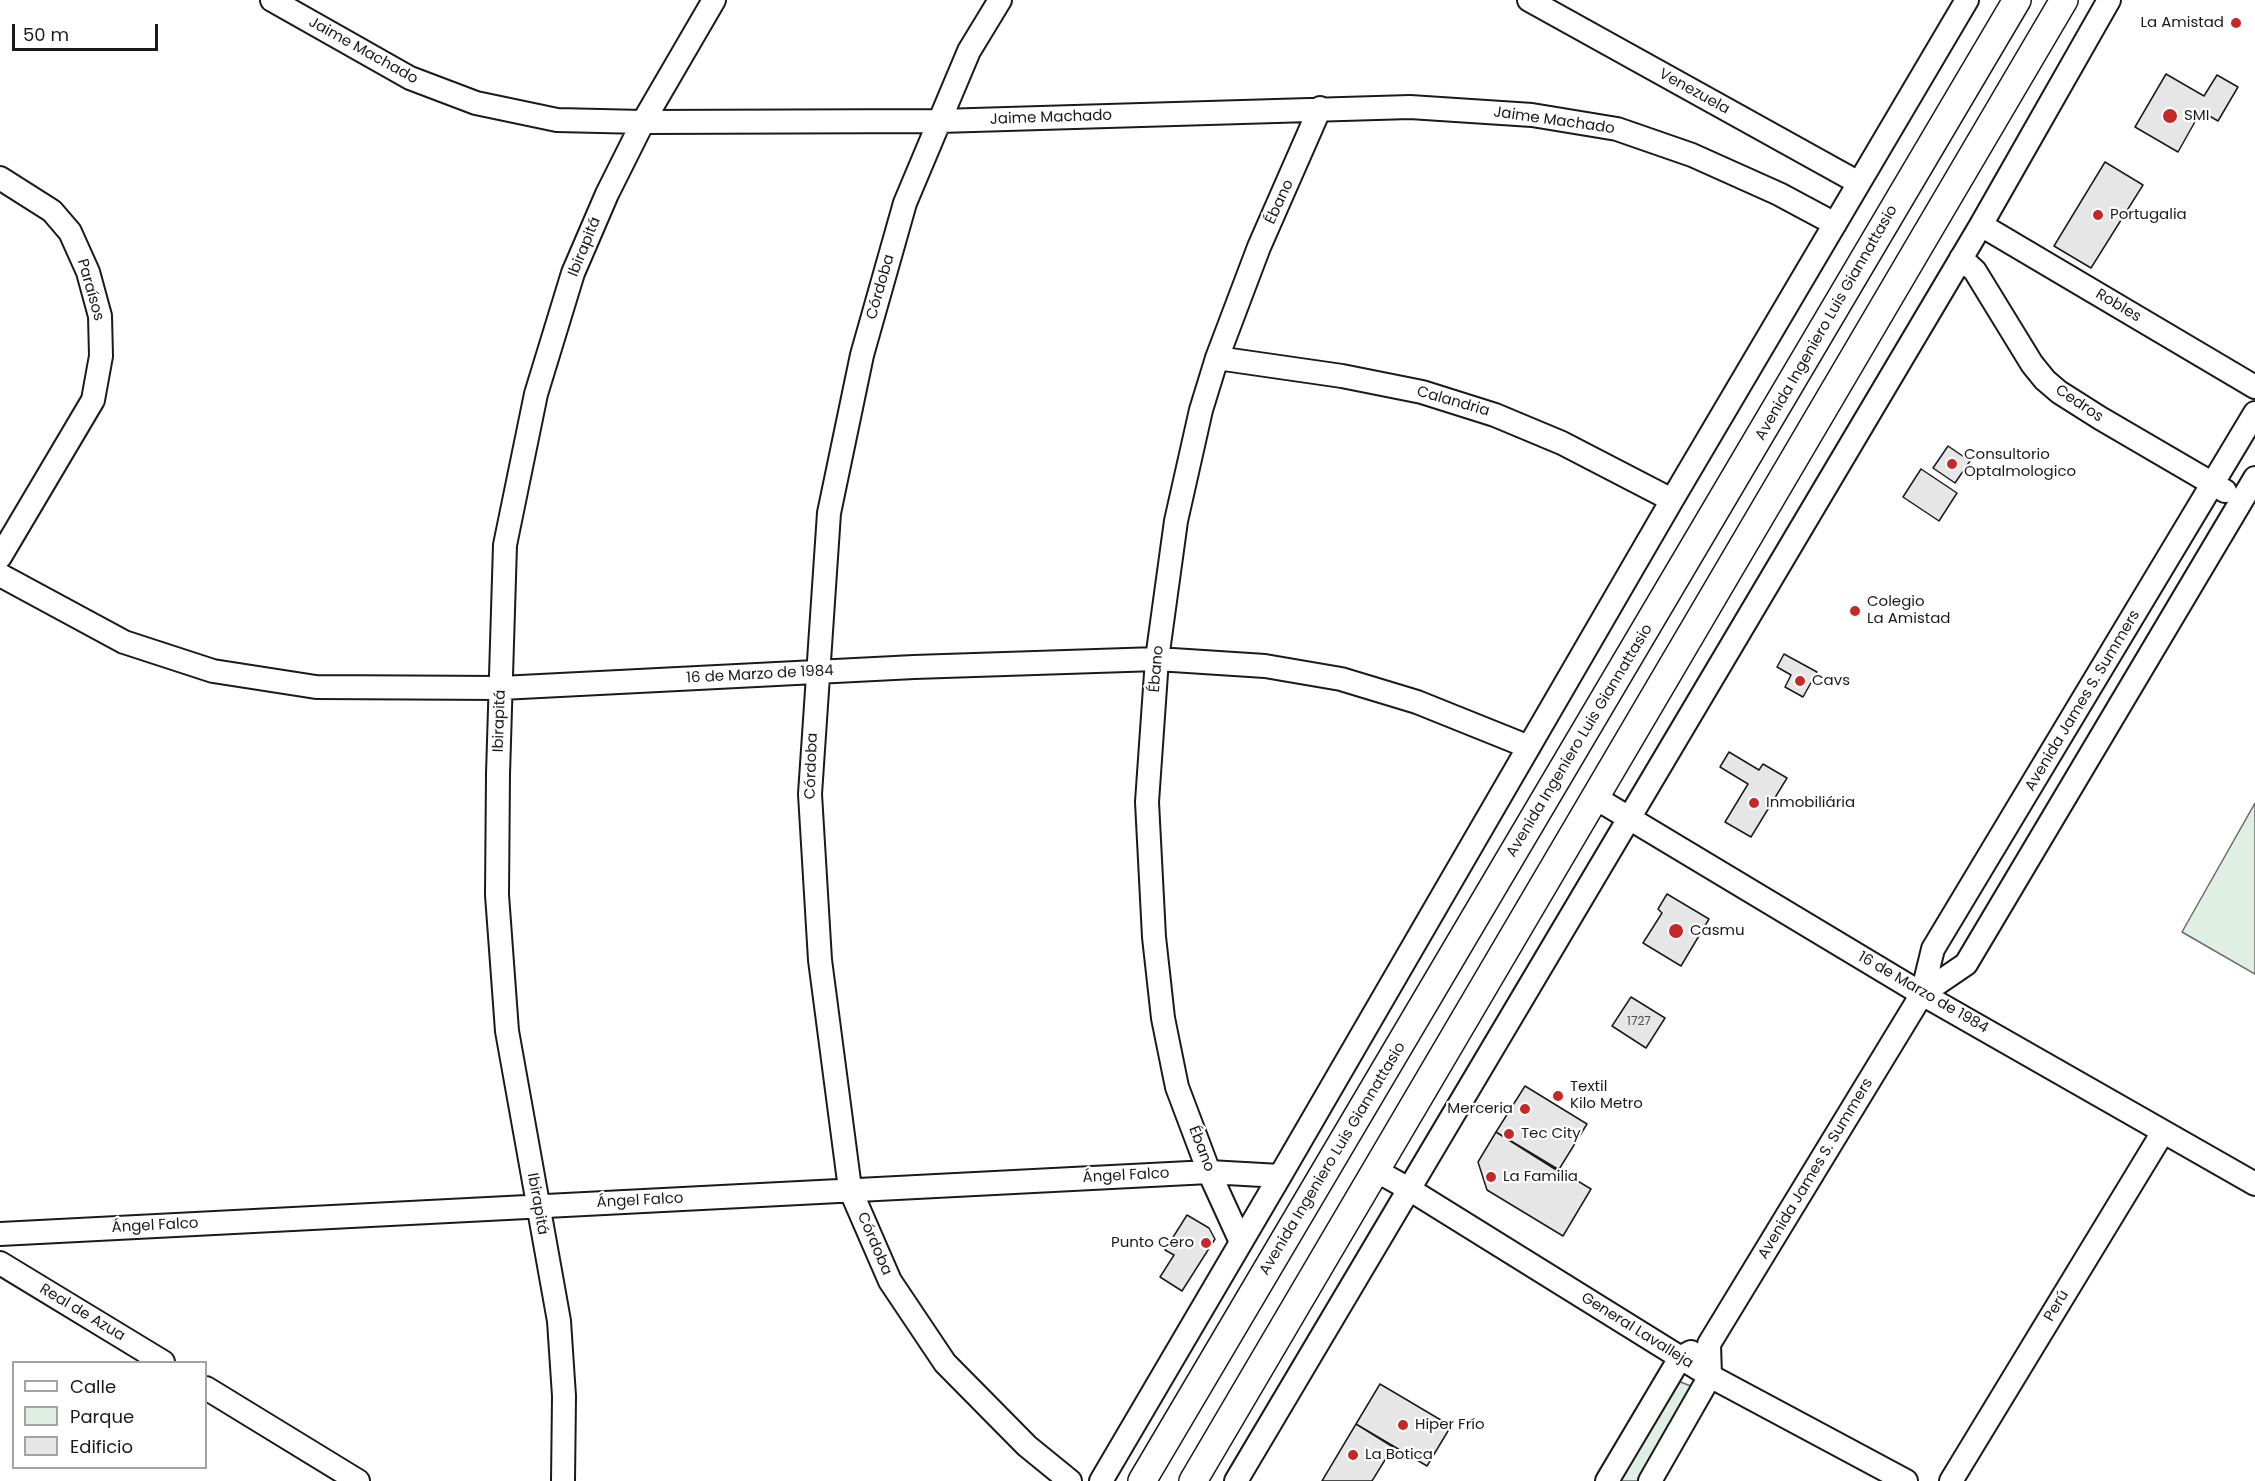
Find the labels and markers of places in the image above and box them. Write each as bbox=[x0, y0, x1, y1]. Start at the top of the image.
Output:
place label: La Amistad bbox=[2141, 14, 2224, 32]
marker: La Amistad bbox=[2229, 16, 2243, 30]
marker: SMI bbox=[2161, 107, 2179, 125]
place label: SMI bbox=[2184, 107, 2209, 125]
place label: Portugalia bbox=[2110, 206, 2187, 224]
marker: Portugalia bbox=[2091, 208, 2105, 222]
place label: Consultorio Optalmologico bbox=[1964, 446, 2076, 481]
marker: Consultorio Optalmologico bbox=[1945, 457, 1959, 471]
place label: Colegio La Amistad bbox=[1867, 593, 1950, 628]
marker: Colegio La Amistad bbox=[1848, 604, 1862, 618]
place label: Cavs bbox=[1812, 672, 1850, 690]
marker: Cavs bbox=[1793, 674, 1807, 688]
place label: Inmobiliária bbox=[1766, 794, 1855, 812]
marker: Inmobiliária bbox=[1747, 796, 1761, 810]
marker: Casmu bbox=[1667, 922, 1685, 940]
place label: Casmu bbox=[1690, 922, 1745, 940]
place label: Textil Kilo Metro bbox=[1570, 1078, 1643, 1113]
marker: Textil Kilo Metro bbox=[1551, 1089, 1565, 1103]
place label: Merceria bbox=[1447, 1100, 1513, 1118]
marker: Merceria bbox=[1518, 1102, 1532, 1116]
place label: Tec City bbox=[1521, 1125, 1581, 1143]
marker: Tec City bbox=[1502, 1127, 1516, 1141]
place label: La Familia bbox=[1503, 1168, 1578, 1186]
marker: La Familia bbox=[1484, 1170, 1498, 1184]
place label: Punto Cero bbox=[1111, 1234, 1194, 1252]
marker: Punto Cero bbox=[1199, 1236, 1213, 1250]
place label: Hiper Frío bbox=[1415, 1416, 1485, 1434]
marker: Hiper Frío bbox=[1396, 1418, 1410, 1432]
place label: La Botica bbox=[1365, 1446, 1433, 1464]
marker: La Botica bbox=[1346, 1448, 1360, 1462]

